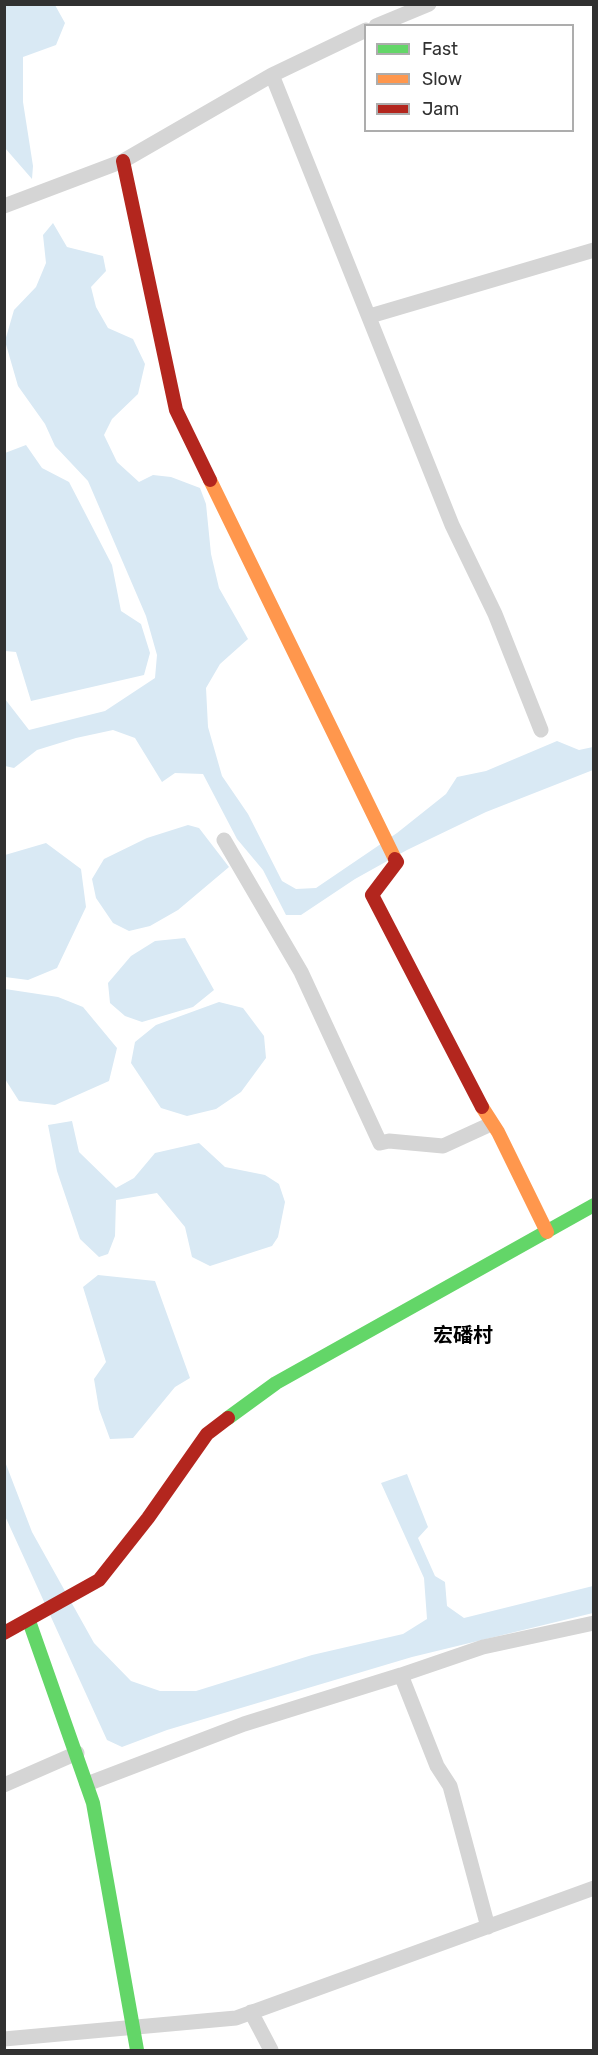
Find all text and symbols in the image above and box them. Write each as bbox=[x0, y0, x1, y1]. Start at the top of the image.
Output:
legend bbox=[364, 24, 574, 132]
text: Fast bbox=[422, 38, 458, 60]
text: Slow bbox=[422, 68, 462, 90]
text: Jam bbox=[422, 98, 459, 120]
district label: 宏磻村 bbox=[433, 1324, 493, 1348]

